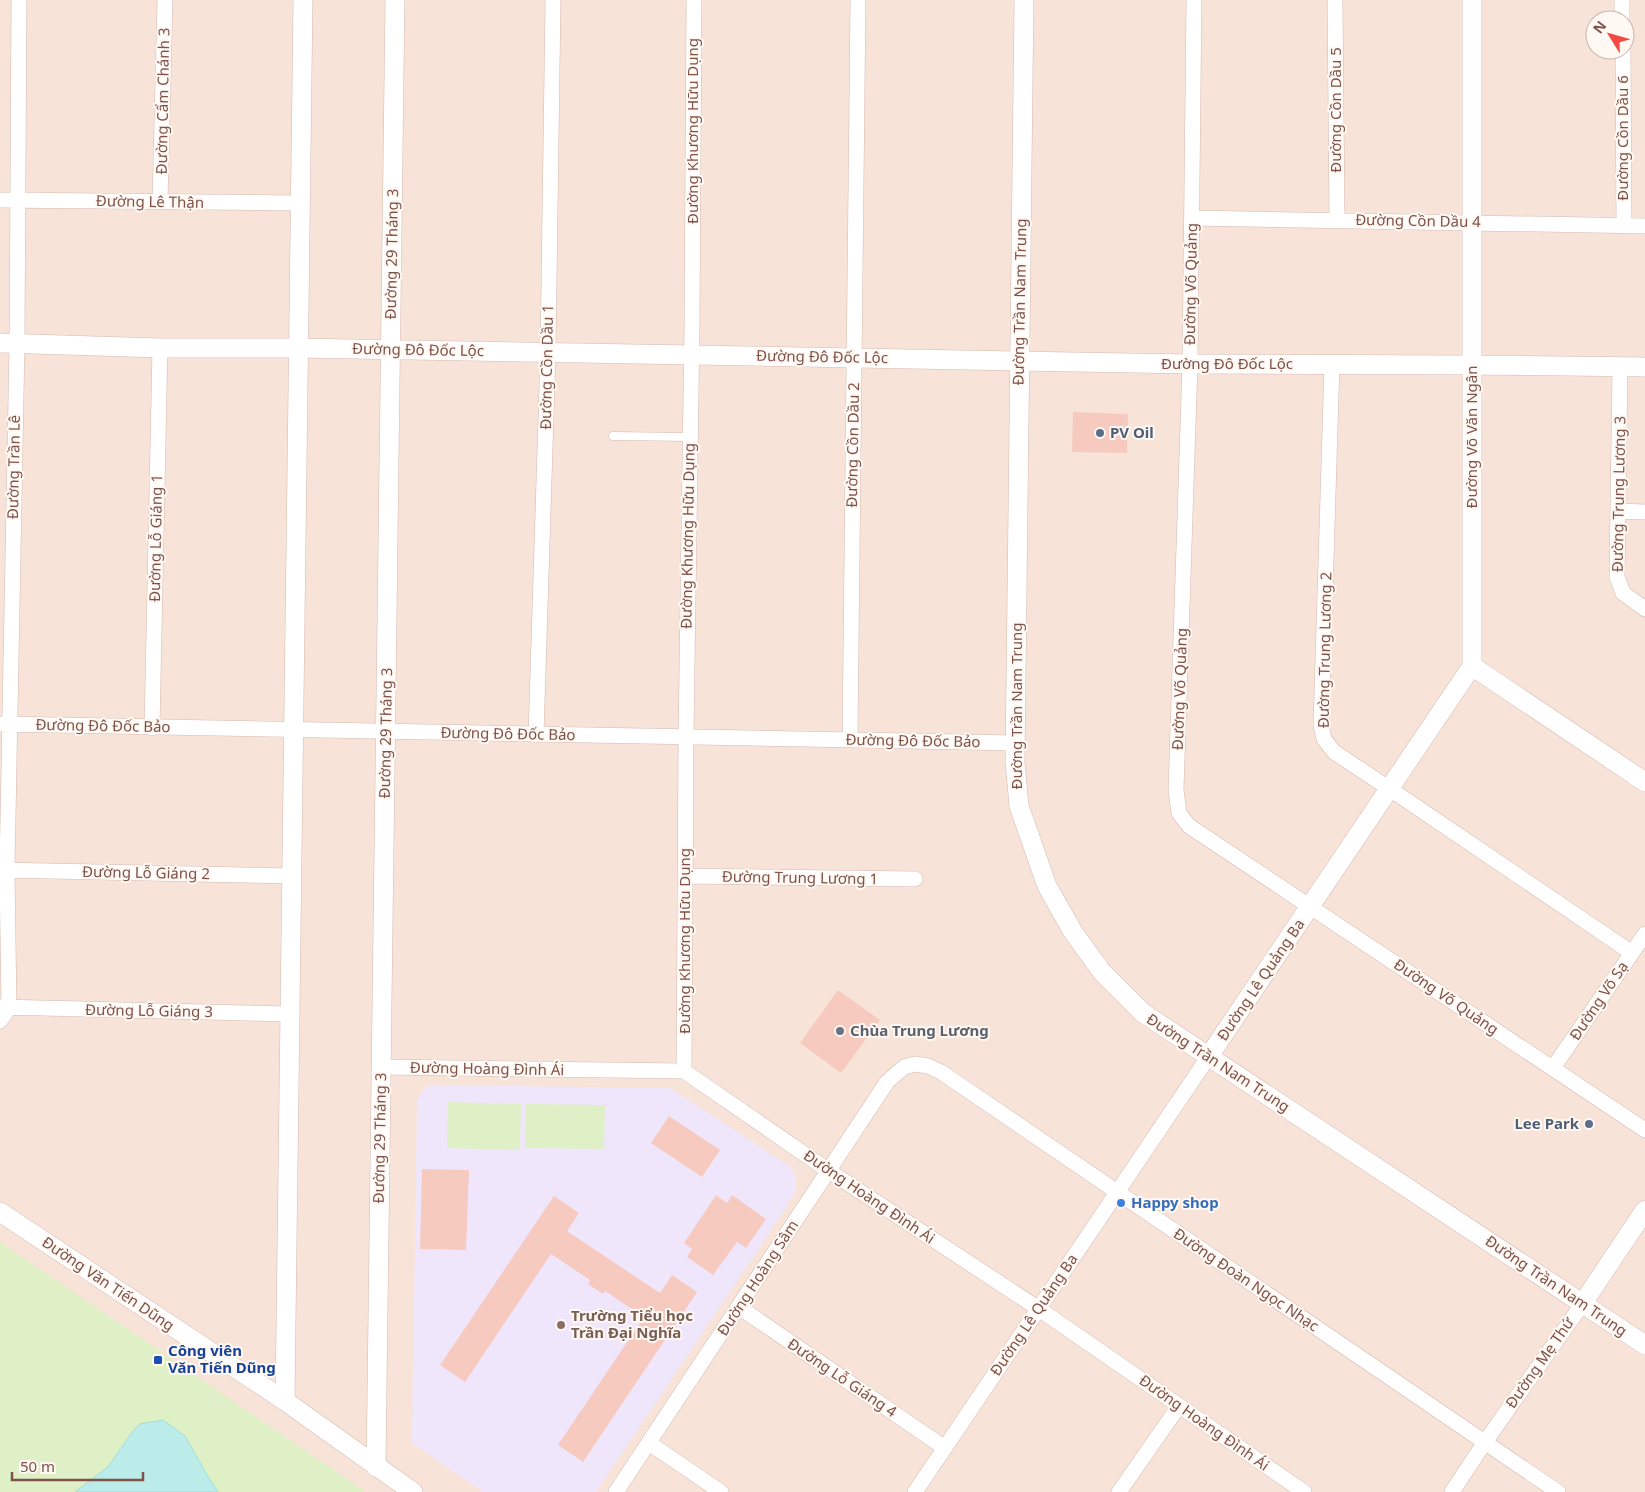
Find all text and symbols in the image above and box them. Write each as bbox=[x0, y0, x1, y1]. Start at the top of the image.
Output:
north arrow bbox=[1585, 10, 1635, 60]
text: N bbox=[1588, 17, 1610, 37]
street label: Đường Cẩm Chánh 3 bbox=[151, 27, 173, 174]
street label: Đường Khương Hữu Dụng bbox=[682, 38, 702, 224]
street label: Đường Cồn Dầu 5 bbox=[1325, 47, 1345, 173]
street label: Đường Cồn Dầu 6 bbox=[1612, 75, 1632, 201]
street label: Đường 29 Tháng 3 bbox=[380, 188, 402, 320]
street label: Đường Lê Thận bbox=[96, 190, 204, 212]
street label: Đường Cồn Dầu 4 bbox=[1355, 209, 1481, 231]
street label: Đường Trần Nam Trung bbox=[1008, 218, 1030, 386]
street label: Đường Võ Quảng bbox=[1179, 223, 1201, 345]
street label: Đường Cồn Dầu 1 bbox=[535, 304, 557, 430]
street label: Đường Đô Đốc Lộc bbox=[352, 338, 484, 360]
street label: Đường Đô Đốc Lộc bbox=[756, 345, 888, 367]
street label: Đường Đô Đốc Lộc bbox=[1161, 353, 1293, 373]
street label: Đường Võ Văn Ngân bbox=[1461, 366, 1481, 508]
street label: Đường Cồn Dầu 2 bbox=[841, 382, 863, 508]
street label: Đường Trần Lê bbox=[2, 415, 24, 519]
street label: Đường Trung Lương 3 bbox=[1607, 416, 1629, 572]
place label: PV Oil bbox=[1110, 422, 1154, 442]
marker: PV Oil bbox=[1094, 427, 1106, 439]
street label: Đường Khương Hữu Dụng bbox=[675, 443, 699, 629]
street label: Đường Lỗ Giáng 1 bbox=[144, 474, 166, 602]
street label: Đường Trung Lương 2 bbox=[1313, 572, 1335, 728]
street label: Đường Trần Nam Trung bbox=[1006, 622, 1026, 790]
street label: Đường Võ Quảng bbox=[1167, 628, 1191, 750]
street label: Đường 29 Tháng 3 bbox=[374, 667, 396, 799]
street label: Đường Đô Đốc Bảo bbox=[35, 714, 171, 736]
street label: Đường Đô Đốc Bảo bbox=[440, 722, 576, 744]
street label: Đường Đô Đốc Bảo bbox=[845, 729, 981, 751]
street label: Đường Khương Hữu Dụng bbox=[674, 848, 694, 1034]
street label: Đường Lỗ Giáng 2 bbox=[82, 861, 210, 883]
street label: Đường Trung Lương 1 bbox=[722, 866, 878, 888]
street label: Đường Lê Quảng Ba bbox=[1212, 915, 1308, 1044]
street label: Đường Võ Quảng bbox=[1390, 954, 1503, 1039]
street label: Đường Võ Sạ bbox=[1564, 957, 1632, 1044]
street label: Đường Lỗ Giáng 3 bbox=[85, 999, 213, 1021]
street label: Đường Trần Nam Trung bbox=[1143, 1008, 1294, 1116]
place label: Chùa Trung Lương bbox=[850, 1020, 989, 1040]
marker: Chùa Trung Lương bbox=[834, 1025, 846, 1037]
street label: Đường Hoàng Đình Ái bbox=[410, 1057, 564, 1079]
street label: Đường 29 Tháng 3 bbox=[368, 1072, 390, 1204]
place label: Lee Park bbox=[1514, 1113, 1580, 1133]
marker: Lee Park bbox=[1583, 1118, 1595, 1130]
street label: Đường Hoàng Đình Ái bbox=[800, 1145, 939, 1248]
place label: Happy shop bbox=[1131, 1192, 1219, 1212]
marker: Happy shop bbox=[1115, 1197, 1127, 1209]
street label: Đường Hoàng Sâm bbox=[712, 1216, 802, 1339]
street label: Đường Đoàn Ngọc Nhạc bbox=[1170, 1223, 1323, 1335]
street label: Đường Trần Nam Trung bbox=[1482, 1230, 1631, 1340]
street label: Đường Văn Tiến Dũng bbox=[38, 1231, 179, 1335]
street label: Đường Lê Quảng Ba bbox=[985, 1250, 1081, 1379]
place label: Trường Tiểu học Trần Đại Nghĩa bbox=[571, 1305, 693, 1342]
street label: Đường Mẹ Thứ bbox=[1500, 1312, 1578, 1412]
marker: Trường Tiểu học Trần Đại Nghĩa bbox=[555, 1319, 567, 1331]
street label: Đường Lỗ Giáng 4 bbox=[784, 1333, 901, 1421]
place label: Công viên Văn Tiến Dũng bbox=[168, 1340, 276, 1377]
marker: Công viên Văn Tiến Dũng bbox=[152, 1354, 164, 1366]
street label: Đường Hoàng Đình Ái bbox=[1136, 1370, 1274, 1475]
scale bar bbox=[12, 1450, 144, 1482]
text: 50 m bbox=[20, 1456, 55, 1476]

